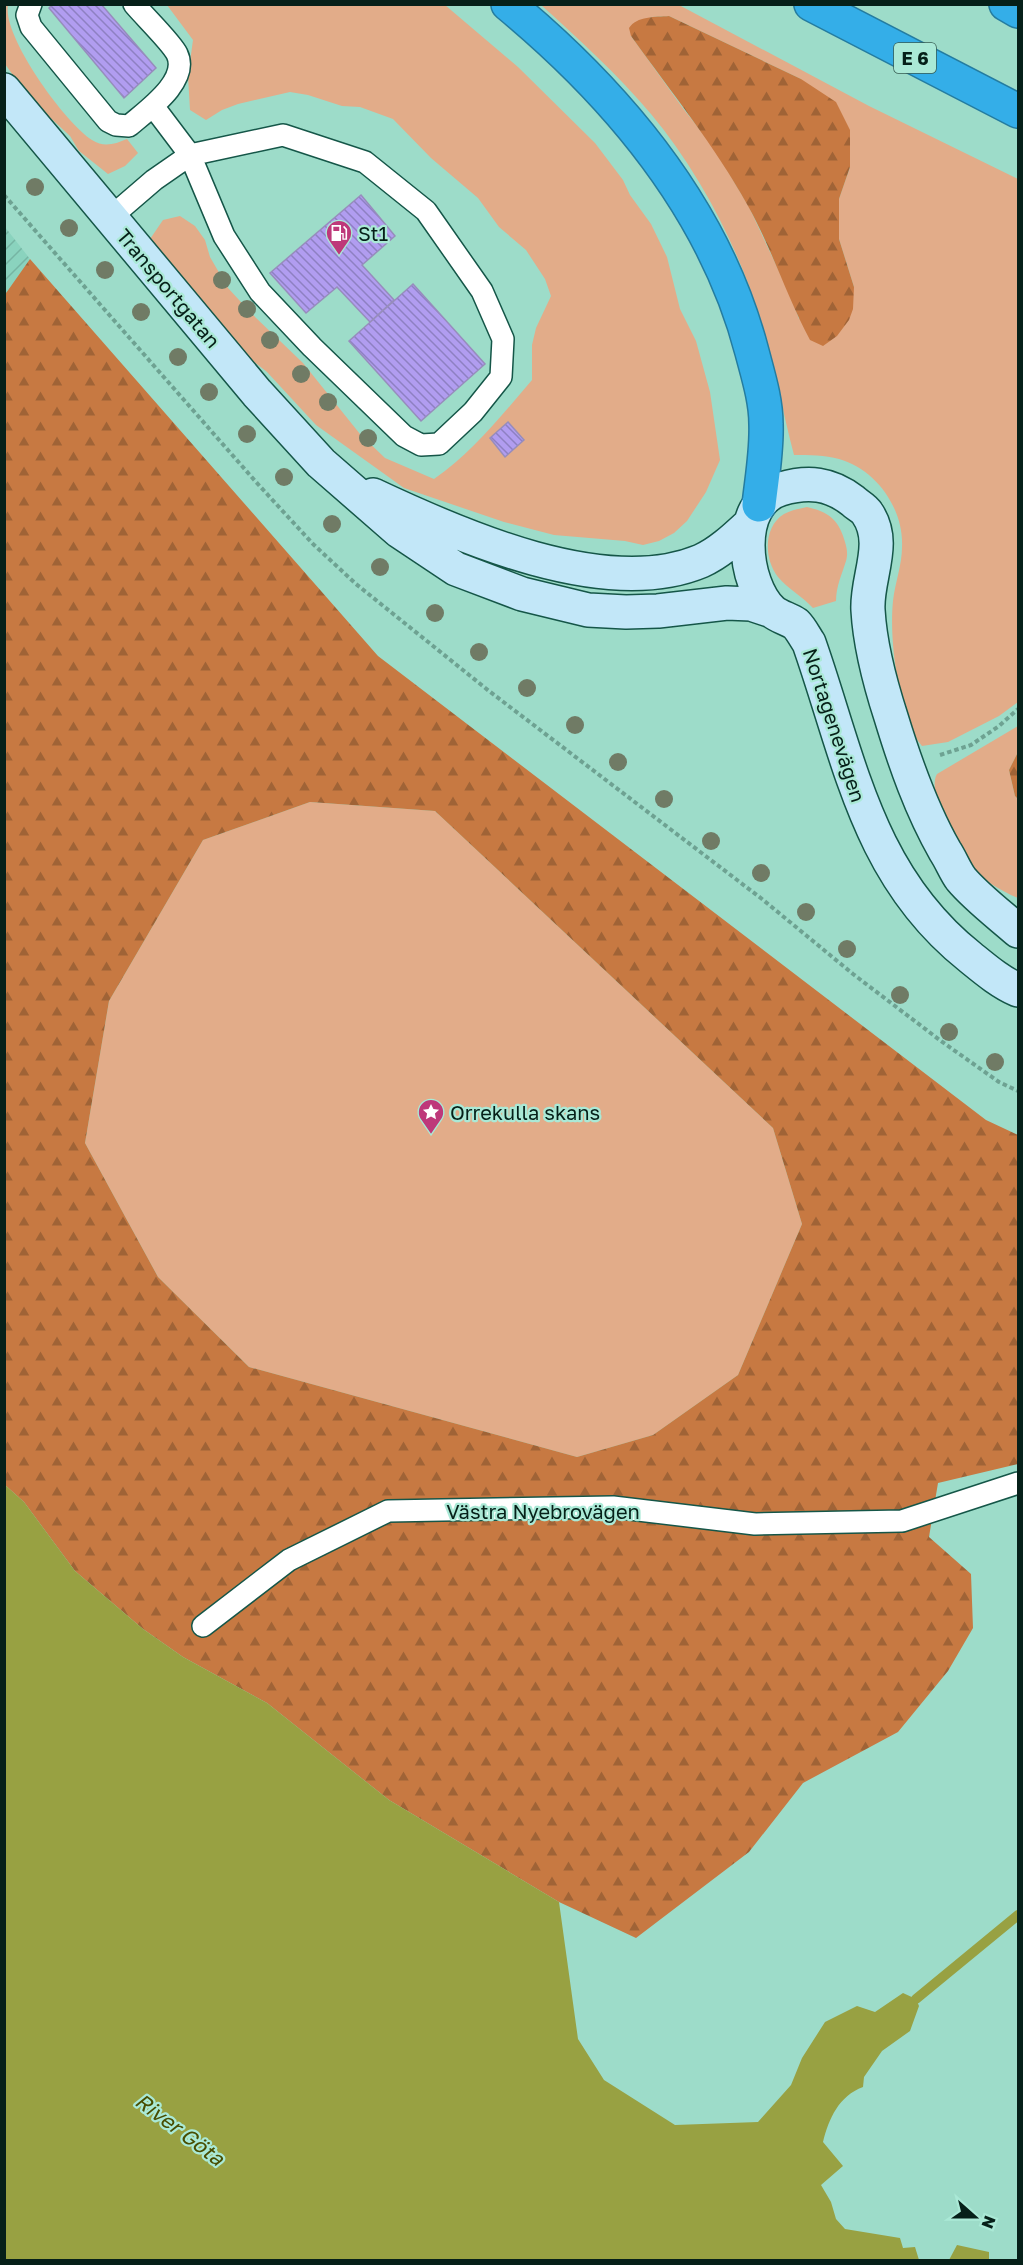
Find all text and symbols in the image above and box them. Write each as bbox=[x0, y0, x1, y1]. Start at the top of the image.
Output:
road number: E 6 bbox=[894, 43, 936, 73]
fuel station icon: St1 bbox=[324, 218, 354, 256]
place label: St1 bbox=[358, 221, 388, 245]
street label: Transportgatan bbox=[112, 224, 226, 352]
street label: Nortagenevägen bbox=[799, 645, 871, 805]
place icon: Orrekulla skans bbox=[416, 1097, 446, 1135]
place label: Orrekulla skans bbox=[450, 1100, 600, 1124]
street label: Västra Nyebrovägen bbox=[446, 1499, 640, 1523]
water label: River Göta bbox=[130, 2087, 230, 2172]
north arrow bbox=[945, 2187, 1005, 2247]
text: N bbox=[977, 2213, 1001, 2232]

